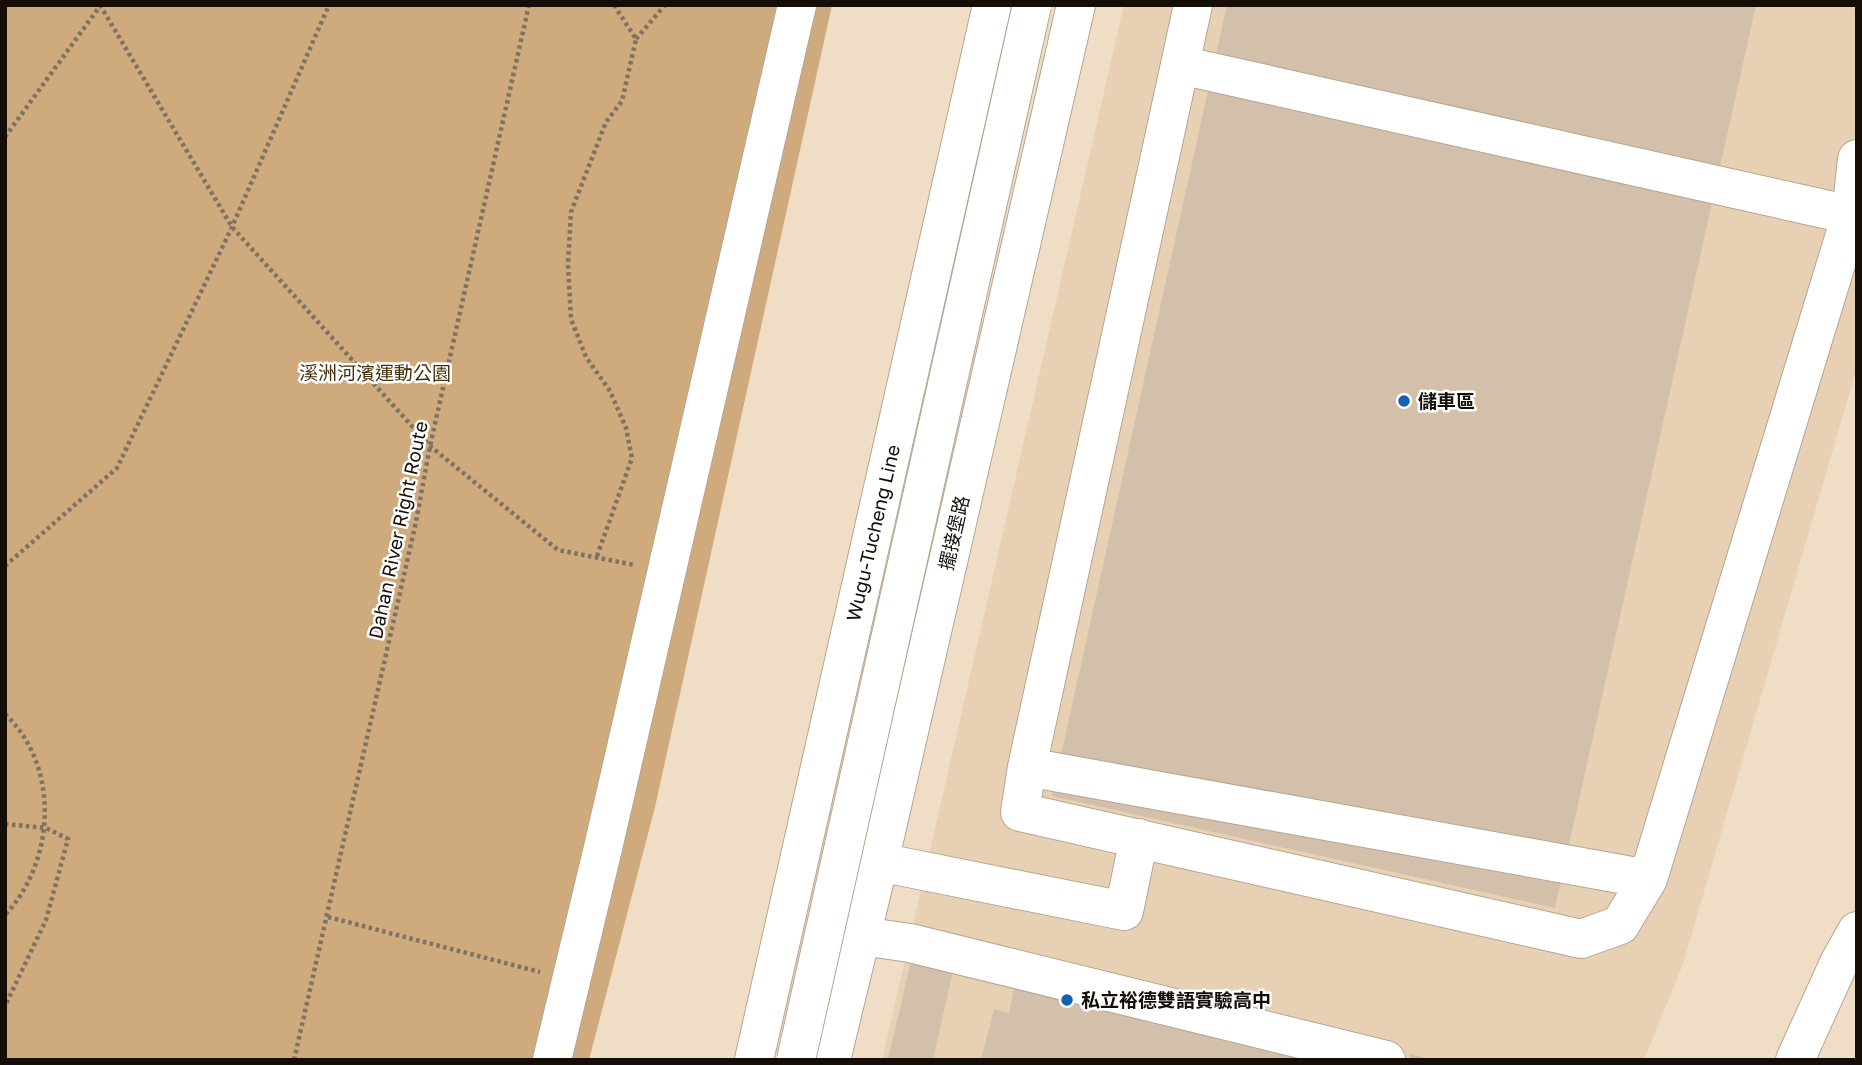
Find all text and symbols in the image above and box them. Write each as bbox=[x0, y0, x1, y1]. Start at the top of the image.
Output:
park label: 溪洲河濱運動公園 bbox=[299, 361, 451, 384]
place label: 儲車區 bbox=[1418, 389, 1475, 412]
marker: 儲車區 bbox=[1396, 393, 1412, 409]
street label: Dahan River Right Route bbox=[363, 419, 432, 641]
street label: Wugu-Tucheng Line bbox=[841, 442, 904, 623]
street label: 擺接堡路 bbox=[934, 493, 973, 573]
place label: 私立裕德雙語實驗高中 bbox=[1081, 988, 1271, 1011]
marker: 私立裕德雙語實驗高中 bbox=[1059, 992, 1075, 1008]

